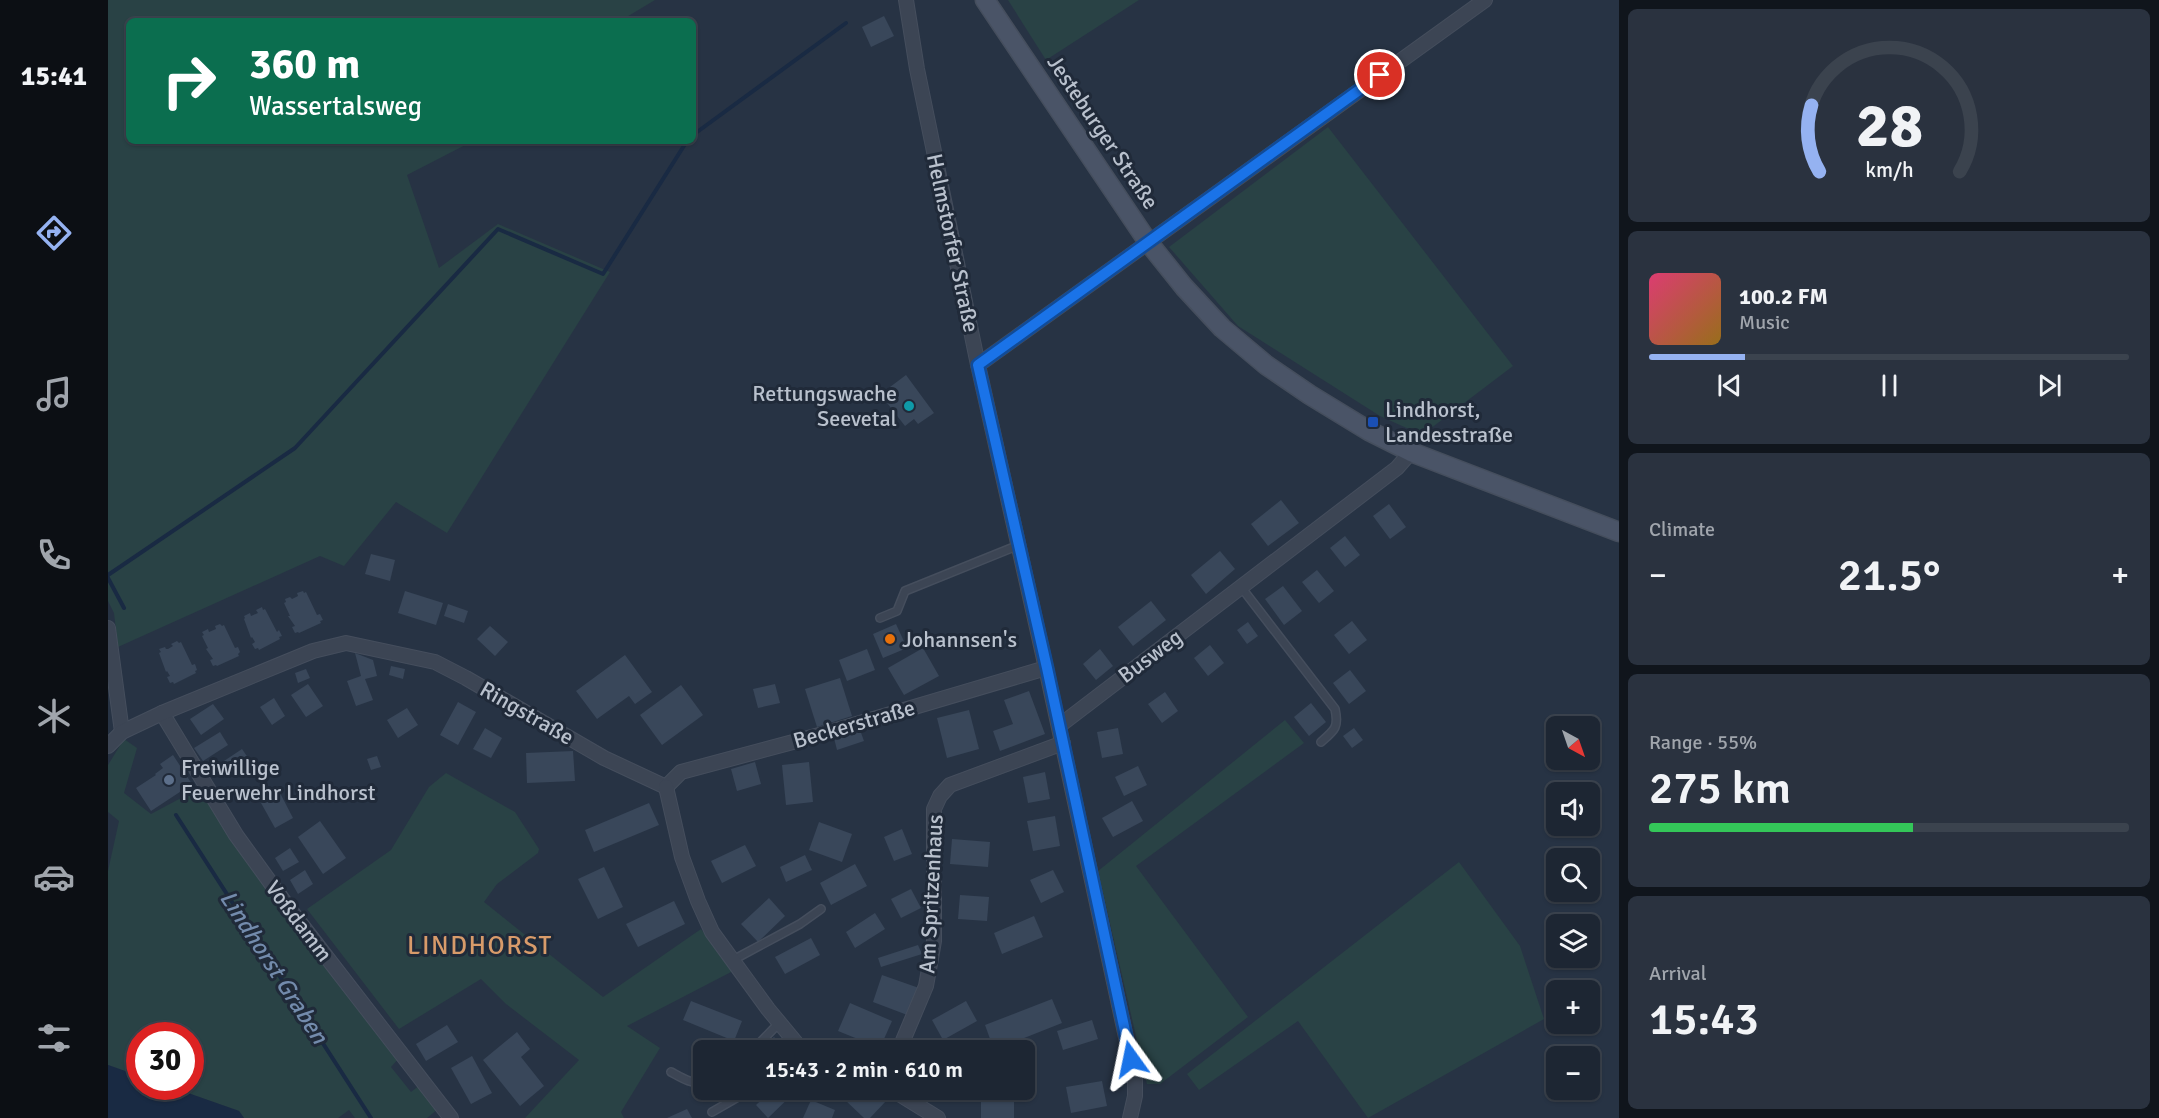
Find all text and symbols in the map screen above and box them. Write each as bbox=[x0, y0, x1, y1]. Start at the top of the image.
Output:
text: 360 m bbox=[249, 39, 360, 90]
icon: right bbox=[150, 42, 228, 120]
pin bbox=[1354, 49, 1405, 100]
street label: Jesteburger Straße bbox=[1041, 50, 1165, 214]
icon: arrive bbox=[1363, 58, 1396, 91]
text: 15:41 bbox=[21, 60, 87, 93]
text: 28 bbox=[1855, 88, 1923, 165]
text: Wassertalsweg bbox=[249, 90, 422, 123]
street label: Helmstorfer Straße bbox=[921, 151, 985, 335]
text: km/h bbox=[1865, 158, 1913, 184]
icon: directions bbox=[33, 212, 75, 254]
text: 100.2 FM bbox=[1739, 283, 1828, 310]
text: Music bbox=[1739, 310, 1790, 335]
icon: previous bbox=[1713, 369, 1746, 402]
icon: pause bbox=[1873, 369, 1906, 402]
icon: next bbox=[2033, 369, 2066, 402]
icon: music bbox=[33, 373, 75, 415]
place label: Rettungswache Seevetal bbox=[752, 380, 897, 432]
place label: Lindhorst, Landesstraße bbox=[1385, 396, 1513, 448]
marker: Rettungswache Seevetal bbox=[902, 399, 916, 413]
marker: Lindhorst, Landesstraße bbox=[1366, 415, 1380, 429]
text: Climate bbox=[1649, 517, 1715, 542]
icon: phone bbox=[33, 534, 75, 576]
text: 21.5° bbox=[1838, 548, 1940, 603]
text: − bbox=[1649, 555, 1667, 596]
text: + bbox=[2111, 555, 2129, 596]
street label: Busweg bbox=[1113, 623, 1187, 689]
place label: Johannsen's bbox=[902, 626, 1017, 653]
marker: Johannsen's bbox=[883, 632, 897, 646]
street label: Ringstraße bbox=[475, 675, 579, 751]
street label: Beckerstraße bbox=[790, 694, 918, 754]
icon: climate bbox=[33, 695, 75, 737]
north arrow bbox=[1546, 716, 1600, 770]
map controls bbox=[1546, 716, 1600, 1100]
text: Range · 55% bbox=[1649, 730, 1757, 755]
place label: Freiwillige Feuerwehr Lindhorst bbox=[181, 754, 376, 806]
text: 275 km bbox=[1649, 761, 1791, 816]
marker: Freiwillige Feuerwehr Lindhorst bbox=[162, 773, 176, 787]
button: sound bbox=[1546, 782, 1600, 836]
street label: Am Spritzenhaus bbox=[913, 814, 949, 974]
button: search bbox=[1546, 848, 1600, 902]
icon: car bbox=[33, 856, 75, 898]
street label: Voßdamm bbox=[260, 875, 338, 967]
water label: Lindhorst Graben bbox=[213, 885, 335, 1050]
button: layers bbox=[1546, 914, 1600, 968]
district label: LINDHORST bbox=[407, 930, 553, 962]
text: Arrival bbox=[1649, 961, 1707, 986]
button: + bbox=[1546, 980, 1600, 1034]
text: 15:43 bbox=[1649, 992, 1759, 1047]
icon: filters bbox=[33, 1017, 75, 1059]
speed limit sign: 30 bbox=[126, 1022, 204, 1100]
position arrow bbox=[1099, 1027, 1163, 1091]
button: − bbox=[1546, 1046, 1600, 1100]
text: 15:43 · 2 min · 610 m bbox=[765, 1056, 963, 1083]

